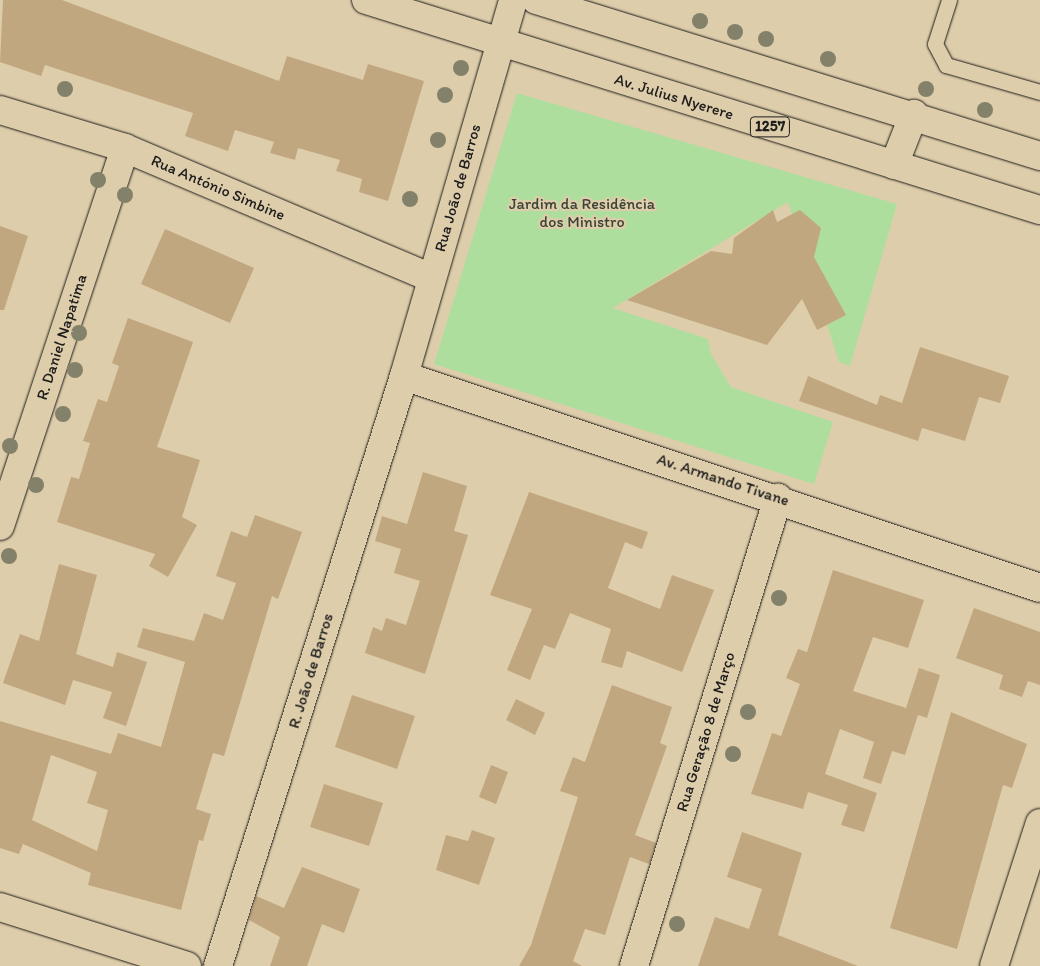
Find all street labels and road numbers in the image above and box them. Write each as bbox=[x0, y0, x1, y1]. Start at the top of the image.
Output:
street label: Av. Julius Nyerere bbox=[612, 70, 736, 124]
road number: 1257 bbox=[749, 114, 791, 140]
street label: Rua João de Barros bbox=[431, 122, 485, 254]
street label: Rua António Simbine bbox=[148, 151, 288, 225]
street label: R. Daniel Napatima bbox=[32, 271, 92, 403]
street label: Av. Armando Tivane bbox=[655, 450, 791, 510]
street label: R. João de Barros bbox=[284, 611, 338, 731]
street label: Rua Geração 8 de Março bbox=[673, 650, 739, 814]

